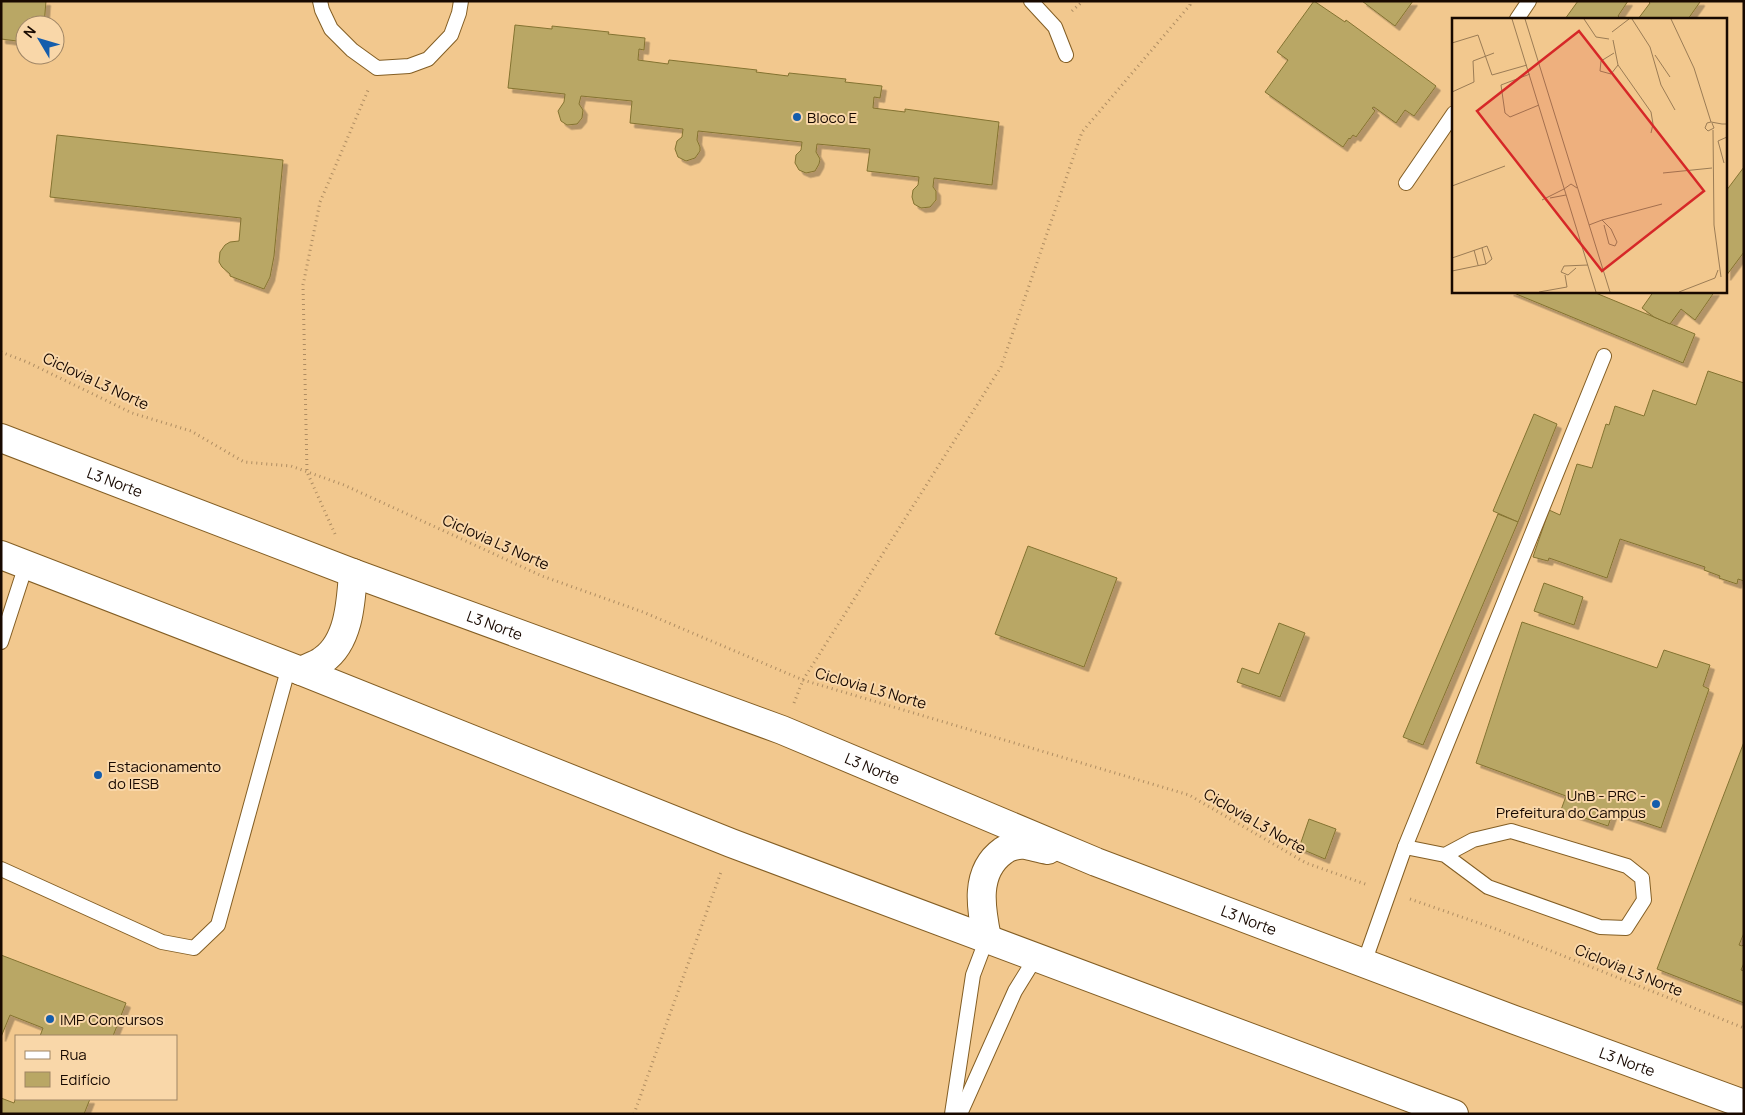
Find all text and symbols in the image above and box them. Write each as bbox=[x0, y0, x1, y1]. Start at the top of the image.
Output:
north arrow bbox=[15, 15, 65, 65]
inset map bbox=[1452, 18, 1728, 292]
text: N bbox=[19, 22, 40, 42]
place label: Bloco E bbox=[807, 107, 857, 128]
marker: Bloco E bbox=[791, 111, 803, 123]
street label: Ciclovia L3 Norte bbox=[40, 347, 153, 415]
street label: L3 Norte bbox=[84, 461, 146, 502]
street label: Ciclovia L3 Norte bbox=[439, 509, 553, 575]
street label: L3 Norte bbox=[464, 605, 526, 645]
street label: Ciclovia L3 Norte bbox=[813, 662, 929, 714]
street label: L3 Norte bbox=[842, 747, 904, 789]
place label: Estacionamento do IESB bbox=[108, 756, 221, 794]
marker: Estacionamento do IESB bbox=[92, 769, 104, 781]
street label: Ciclovia L3 Norte bbox=[1200, 783, 1310, 859]
place label: UnB - PRC - Prefeitura do Campus bbox=[1496, 785, 1646, 823]
marker: UnB - PRC - Prefeitura do Campus bbox=[1650, 798, 1662, 810]
street label: L3 Norte bbox=[1218, 900, 1280, 940]
street label: Ciclovia L3 Norte bbox=[1572, 939, 1686, 1001]
place label: IMP Concursos bbox=[60, 1009, 164, 1030]
marker: IMP Concursos bbox=[44, 1013, 56, 1025]
legend bbox=[15, 1035, 178, 1100]
street label: L3 Norte bbox=[1597, 1041, 1658, 1081]
text: Rua bbox=[60, 1044, 87, 1065]
text: Edifício bbox=[60, 1069, 111, 1090]

